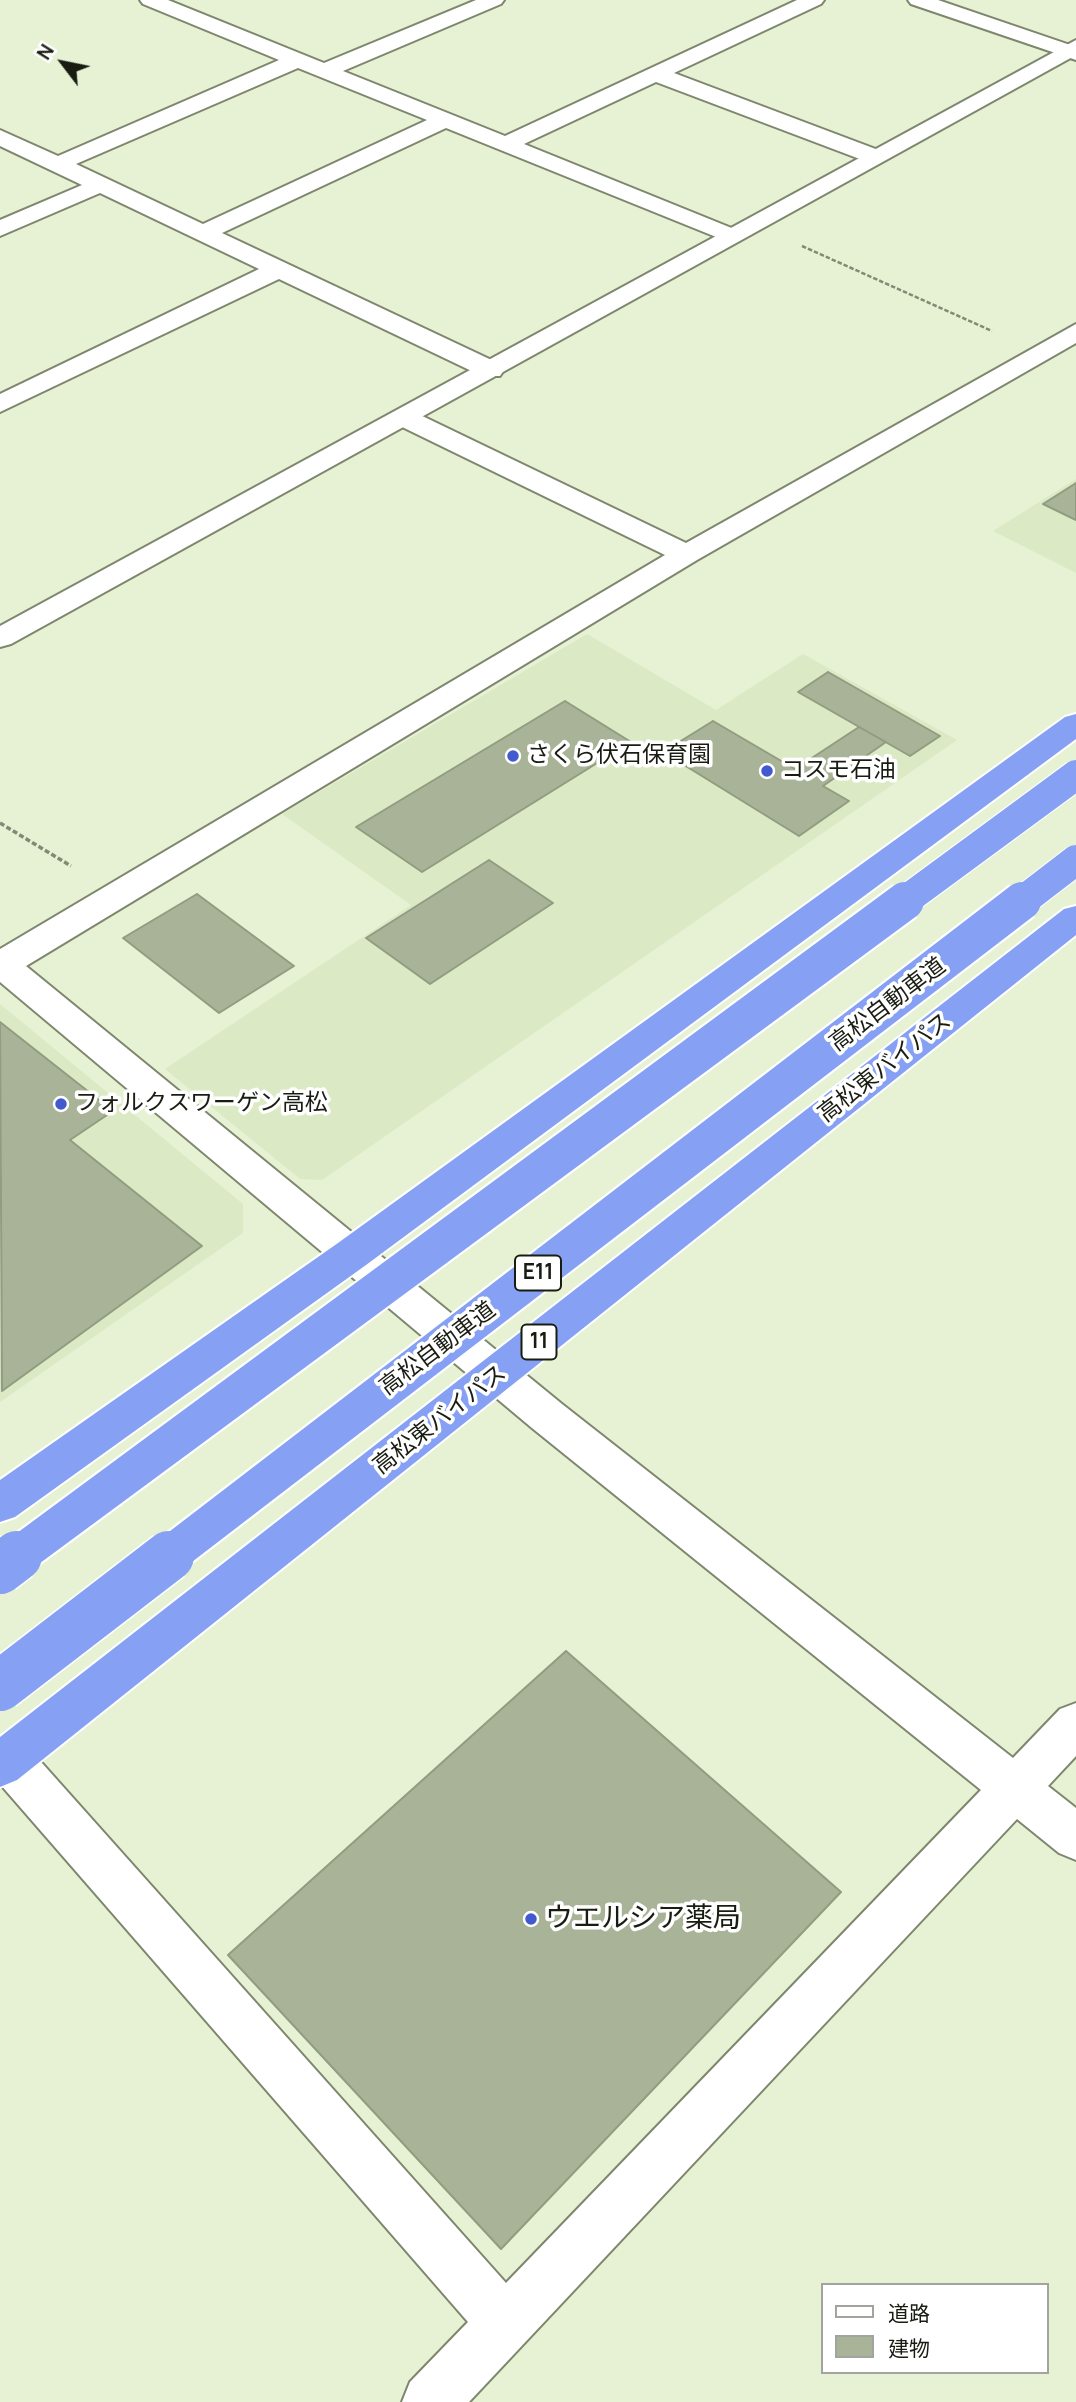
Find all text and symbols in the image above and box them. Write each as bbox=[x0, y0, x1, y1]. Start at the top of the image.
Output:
north arrow bbox=[28, 28, 98, 98]
text: N bbox=[31, 39, 60, 65]
place label: さくら伏石保育園 bbox=[527, 742, 711, 770]
marker: さくら伏石保育園 bbox=[505, 748, 521, 764]
place label: コスモ石油 bbox=[781, 757, 896, 785]
marker: コスモ石油 bbox=[759, 763, 775, 779]
street label: 高松自動車道 bbox=[825, 952, 951, 1058]
street label: 高松東バイパス bbox=[813, 1008, 957, 1128]
place label: フォルクスワーゲン高松 bbox=[75, 1090, 328, 1118]
marker: フォルクスワーゲン高松 bbox=[53, 1096, 69, 1112]
road number: E11 bbox=[515, 1256, 561, 1290]
street label: 高松自動車道 bbox=[375, 1296, 501, 1402]
road number: 11 bbox=[522, 1324, 556, 1360]
street label: 高松東バイパス bbox=[368, 1360, 512, 1480]
place label: ウエルシア薬局 bbox=[545, 1902, 741, 1936]
marker: ウエルシア薬局 bbox=[523, 1911, 539, 1927]
legend bbox=[820, 2283, 1048, 2374]
text: 道路 bbox=[888, 2299, 930, 2327]
text: 建物 bbox=[888, 2334, 930, 2362]

